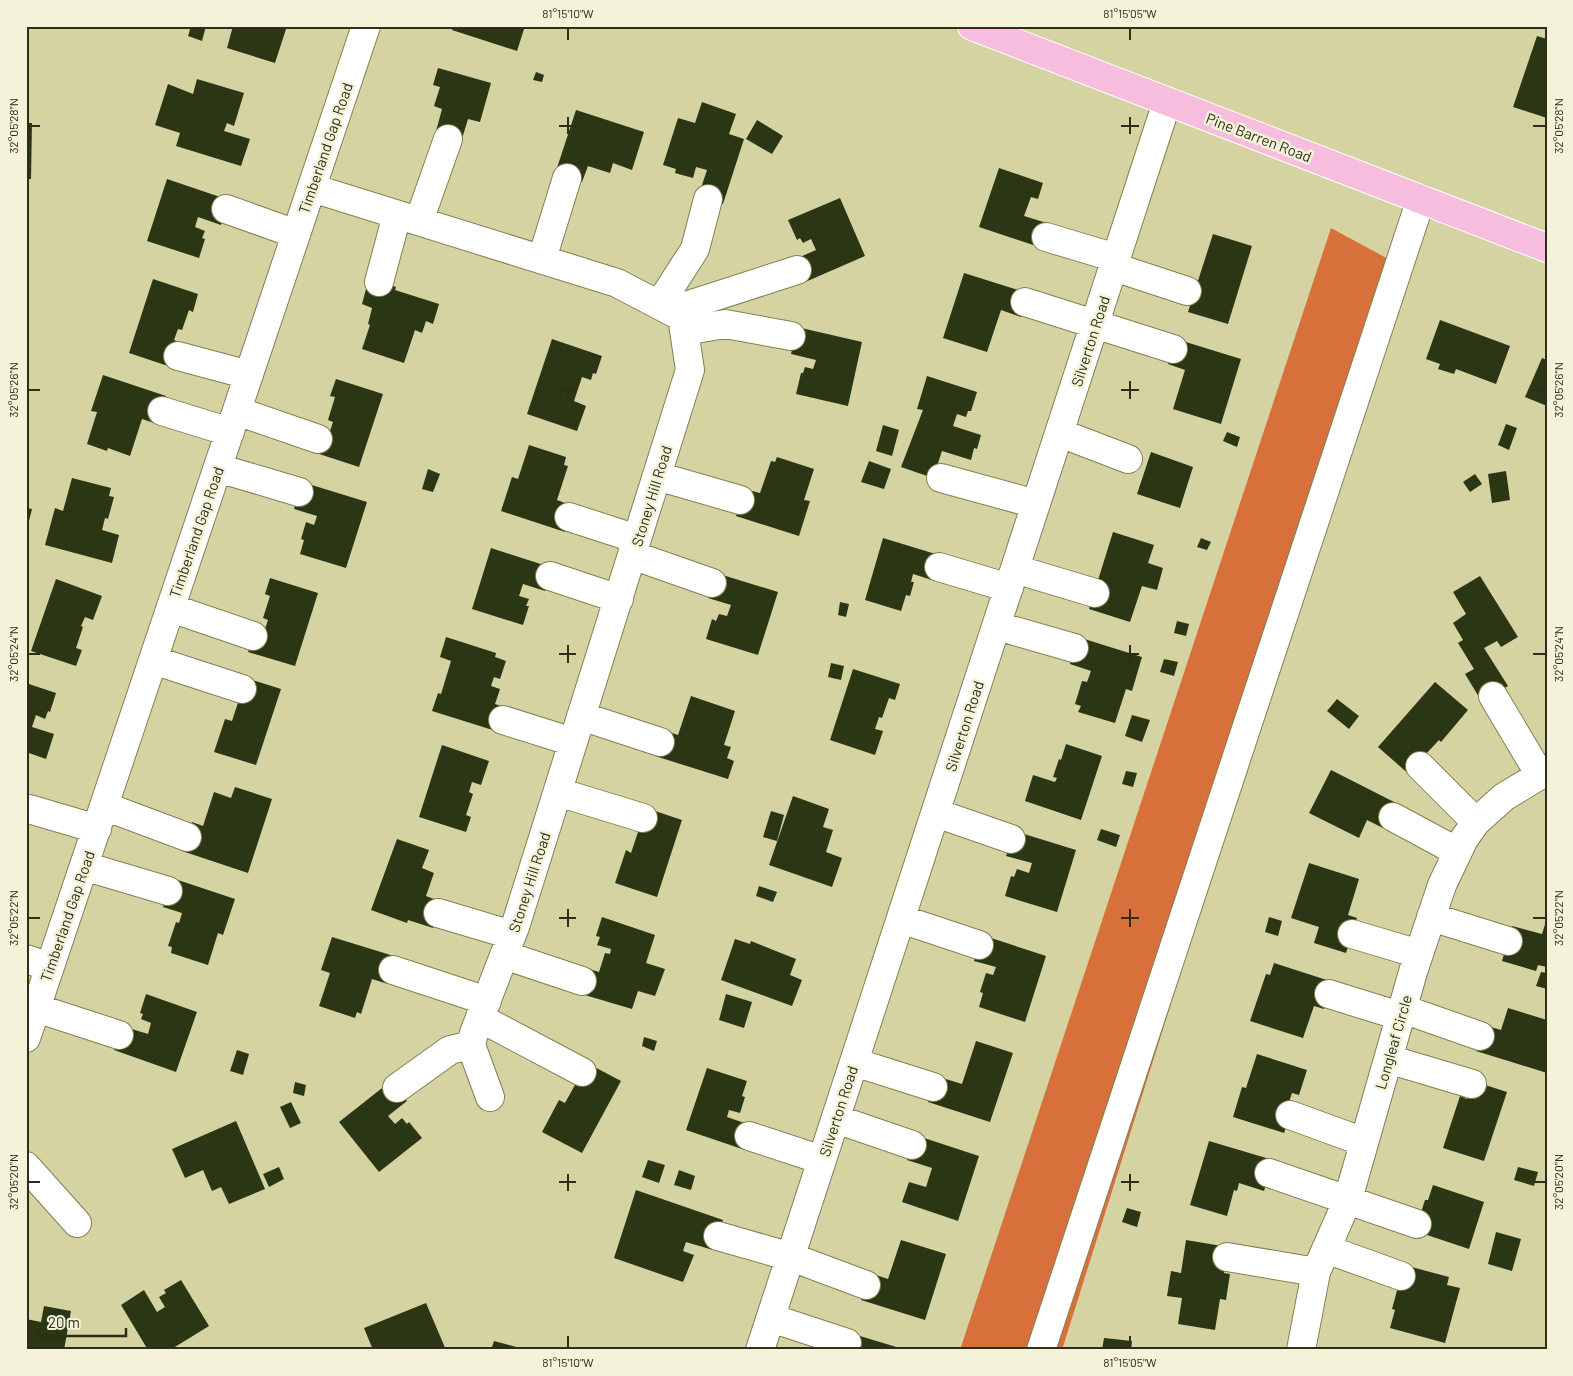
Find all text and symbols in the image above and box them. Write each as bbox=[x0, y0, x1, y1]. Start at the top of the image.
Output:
text: 81°15'10"W bbox=[542, 6, 594, 20]
text: 81°15'05"W bbox=[1103, 6, 1157, 20]
street label: Timberland Gap Road bbox=[294, 80, 356, 216]
text: 32°05'28"N bbox=[6, 98, 20, 154]
text: 32°05'28"N bbox=[1551, 98, 1565, 154]
street label: Pine Barren Road bbox=[1204, 109, 1314, 165]
street label: Silverton Road bbox=[1067, 293, 1113, 389]
text: 32°05'26"N bbox=[6, 362, 20, 418]
text: 32°05'26"N bbox=[1551, 362, 1565, 418]
street label: Stoney Hill Road bbox=[627, 443, 675, 549]
street label: Timberland Gap Road bbox=[165, 464, 227, 600]
text: 32°05'24"N bbox=[6, 626, 20, 682]
text: 32°05'24"N bbox=[1551, 626, 1565, 682]
street label: Silverton Road bbox=[941, 678, 987, 774]
street label: Stoney Hill Road bbox=[504, 829, 554, 935]
street label: Timberland Gap Road bbox=[36, 848, 98, 984]
text: 32°05'22"N bbox=[6, 890, 20, 946]
text: 32°05'22"N bbox=[1551, 890, 1565, 946]
street label: Longleaf Circle bbox=[1371, 993, 1415, 1091]
street label: Silverton Road bbox=[815, 1063, 861, 1159]
text: 32°05'20"N bbox=[6, 1154, 20, 1210]
text: 32°05'20"N bbox=[1551, 1154, 1565, 1210]
scale bar bbox=[40, 1306, 126, 1338]
text: 20 m bbox=[48, 1313, 80, 1331]
text: 81°15'10"W bbox=[542, 1355, 594, 1369]
text: 81°15'05"W bbox=[1103, 1355, 1157, 1369]

